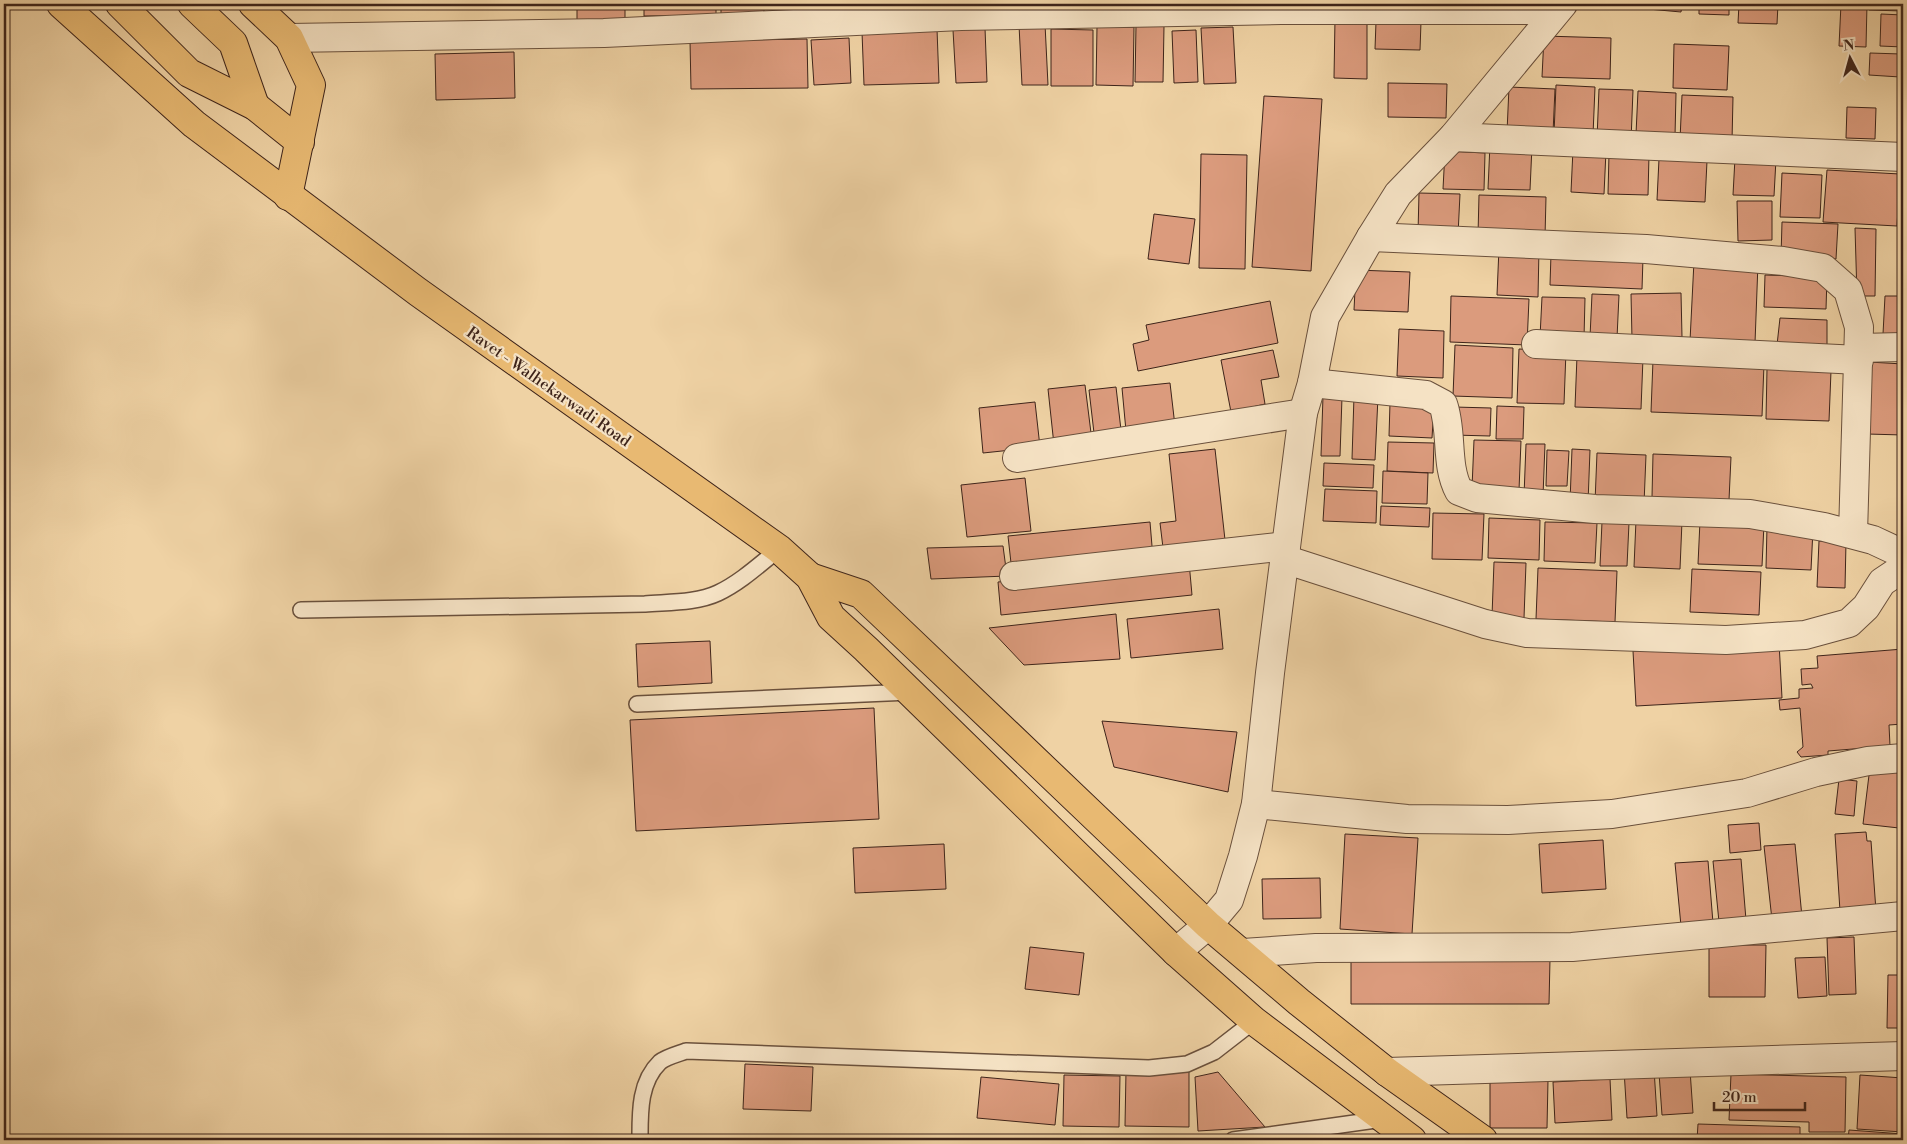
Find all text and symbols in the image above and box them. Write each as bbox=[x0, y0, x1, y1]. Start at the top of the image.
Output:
north arrow bbox=[1824, 32, 1874, 82]
text: N bbox=[1842, 37, 1855, 56]
street label: Ravet - Walhekarwadi Road bbox=[462, 322, 635, 451]
scale bar bbox=[1714, 1079, 1806, 1111]
text: 20 m bbox=[1722, 1088, 1757, 1107]

